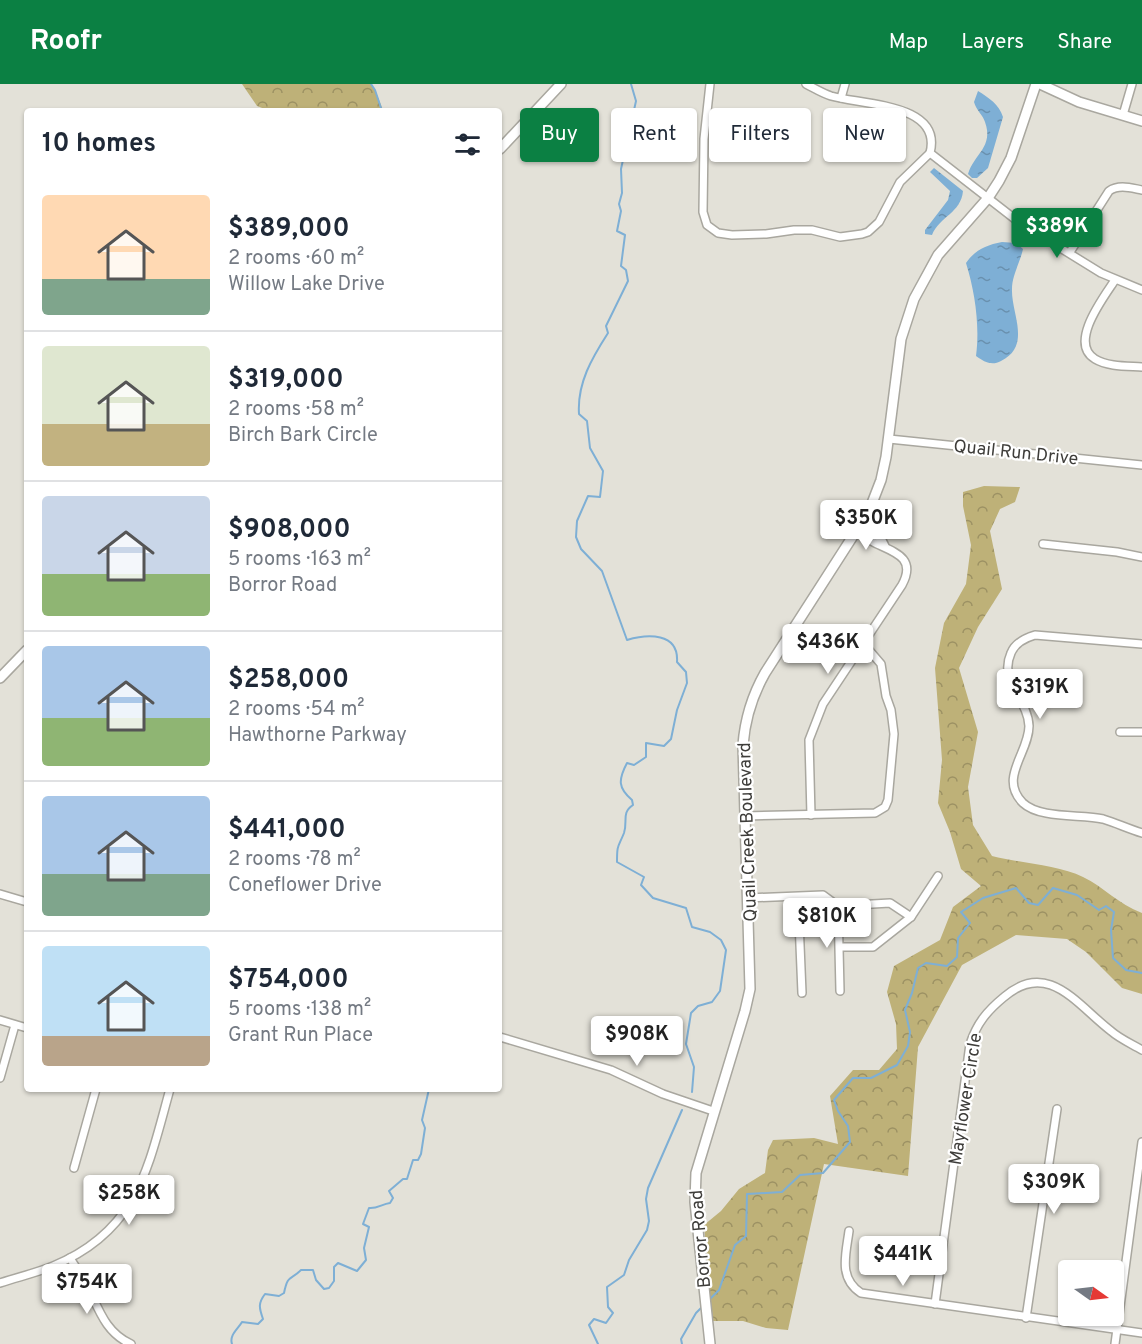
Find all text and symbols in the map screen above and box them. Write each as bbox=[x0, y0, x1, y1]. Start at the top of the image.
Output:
text: Roofr bbox=[30, 24, 102, 60]
text: Map bbox=[889, 29, 928, 56]
text: Layers bbox=[961, 29, 1024, 56]
text: Share bbox=[1057, 29, 1112, 56]
chip: Buy bbox=[520, 108, 599, 162]
chip: Rent bbox=[611, 108, 697, 162]
chip: Filters bbox=[709, 108, 811, 162]
chip: New bbox=[823, 108, 906, 162]
text: 10 homes bbox=[42, 128, 156, 161]
icon: filters bbox=[451, 128, 484, 161]
pin: $389K bbox=[1015, 208, 1099, 259]
text: $389,000 bbox=[228, 213, 350, 246]
text: $389K bbox=[1025, 214, 1089, 240]
icon: home bbox=[90, 219, 162, 291]
text: 2 rooms · 60 m² bbox=[228, 246, 364, 272]
text: Willow Lake Drive bbox=[228, 272, 385, 298]
text: $319,000 bbox=[228, 364, 344, 397]
icon: home bbox=[90, 370, 162, 442]
text: 2 rooms · 58 m² bbox=[228, 397, 364, 423]
text: Birch Bark Circle bbox=[228, 423, 378, 449]
street label: Quail Run Drive bbox=[952, 436, 1079, 471]
pin: $350K bbox=[824, 500, 908, 551]
text: $350K bbox=[834, 506, 898, 532]
text: $908,000 bbox=[228, 514, 351, 547]
icon: home bbox=[90, 520, 162, 592]
text: 5 rooms · 163 m² bbox=[228, 547, 371, 573]
text: Borror Road bbox=[228, 573, 337, 599]
pin: $436K bbox=[786, 624, 870, 675]
text: $436K bbox=[796, 630, 860, 656]
text: $258,000 bbox=[228, 664, 349, 697]
pin: $319K bbox=[998, 669, 1082, 720]
icon: home bbox=[90, 670, 162, 742]
text: $319K bbox=[1011, 675, 1069, 701]
text: 2 rooms · 54 m² bbox=[228, 697, 365, 723]
text: Hawthorne Parkway bbox=[228, 723, 407, 749]
street label: Quail Creek Boulevard bbox=[734, 742, 763, 922]
text: $441,000 bbox=[228, 814, 346, 847]
icon: home bbox=[90, 820, 162, 892]
text: 2 rooms · 78 m² bbox=[228, 847, 361, 873]
text: Coneflower Drive bbox=[228, 873, 382, 899]
pin: $810K bbox=[785, 898, 869, 949]
text: $810K bbox=[797, 904, 857, 930]
text: $754,000 bbox=[228, 964, 349, 997]
icon: home bbox=[90, 970, 162, 1042]
text: 5 rooms · 138 m² bbox=[228, 997, 371, 1023]
pin: $908K bbox=[595, 1016, 679, 1067]
text: $908K bbox=[605, 1022, 669, 1048]
text: Grant Run Place bbox=[228, 1023, 373, 1049]
street label: Mayflower Circle bbox=[945, 1032, 988, 1167]
pin: $309K bbox=[1012, 1164, 1096, 1215]
text: $309K bbox=[1022, 1170, 1086, 1196]
pin: $258K bbox=[87, 1175, 171, 1226]
text: $258K bbox=[97, 1181, 161, 1207]
street label: Borror Road bbox=[686, 1189, 717, 1289]
pin: $441K bbox=[861, 1236, 945, 1287]
text: $441K bbox=[873, 1242, 933, 1268]
north arrow bbox=[1058, 1260, 1124, 1326]
map controls bbox=[1058, 1260, 1124, 1326]
pin: $754K bbox=[45, 1264, 129, 1315]
text: $754K bbox=[56, 1270, 118, 1296]

